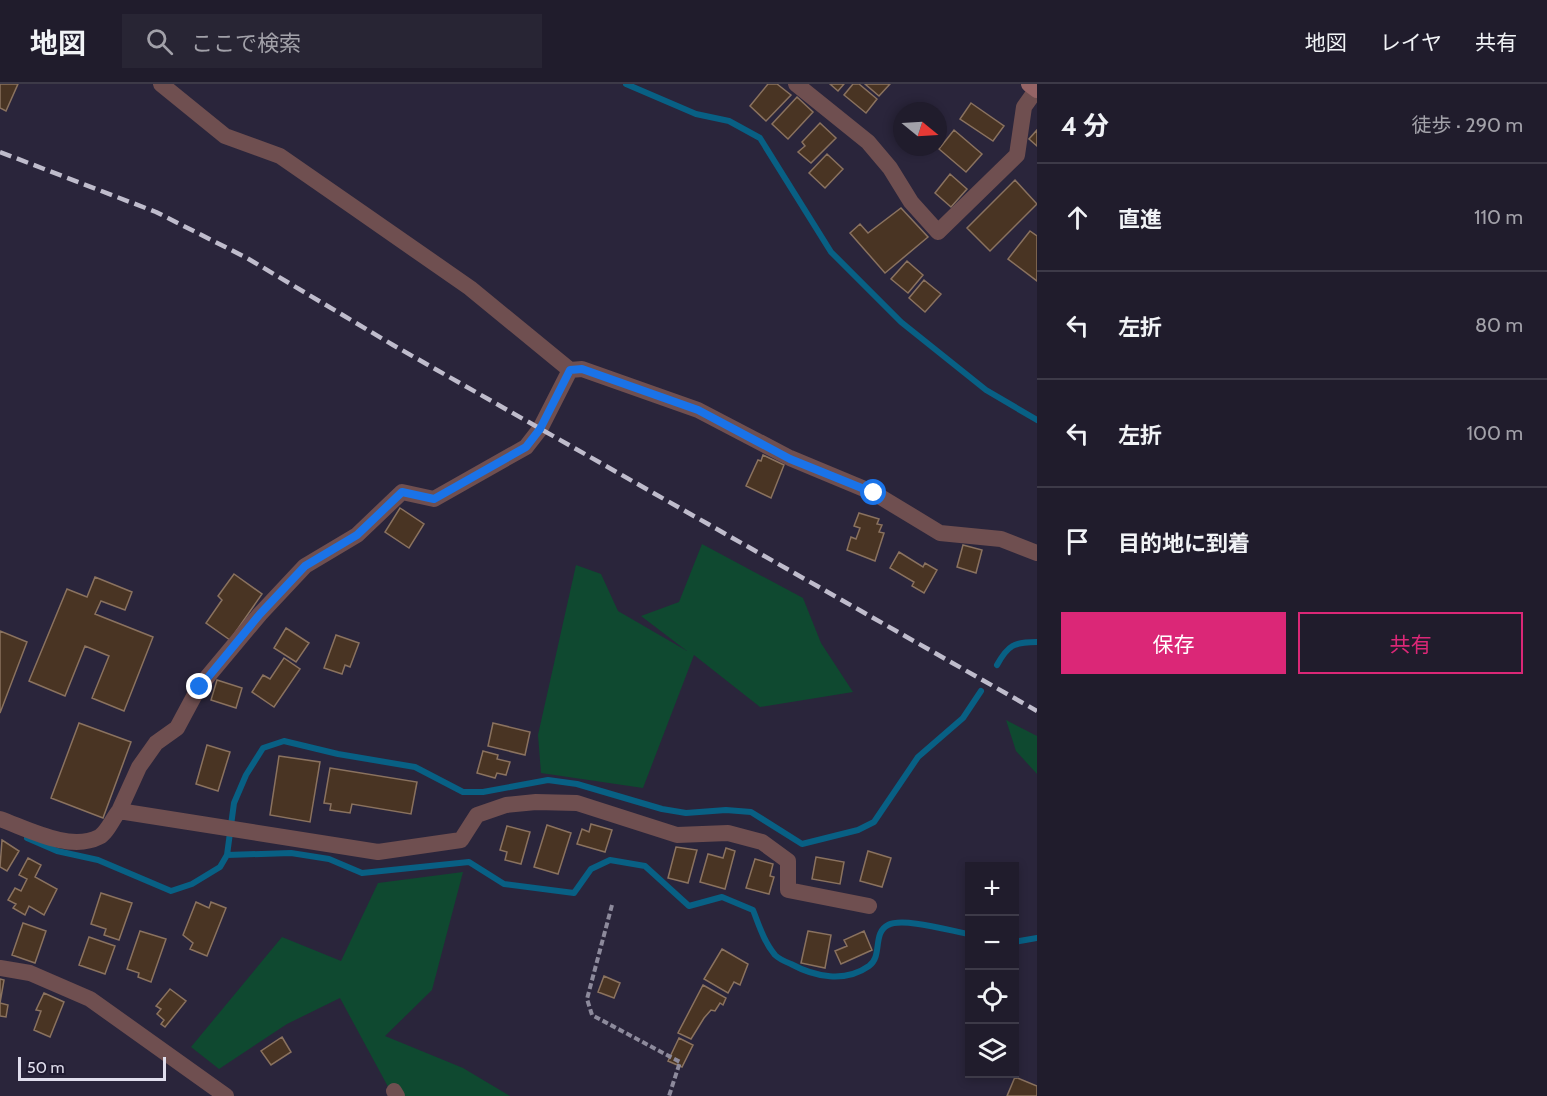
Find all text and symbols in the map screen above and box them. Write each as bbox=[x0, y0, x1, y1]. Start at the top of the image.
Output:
search box bbox=[122, 14, 542, 68]
icon: search bbox=[143, 25, 176, 58]
text: 地図 bbox=[30, 26, 86, 60]
text: ここで検索 bbox=[191, 30, 301, 57]
text: 地図 bbox=[1305, 30, 1347, 55]
text: レイヤ bbox=[1380, 30, 1442, 55]
text: 共有 bbox=[1475, 30, 1517, 55]
north arrow bbox=[893, 102, 947, 156]
text: 4 分 bbox=[1061, 110, 1109, 142]
text: 徒歩 · 290 m bbox=[1411, 113, 1523, 137]
icon: ahead bbox=[1061, 201, 1094, 234]
text: 110 m bbox=[1474, 205, 1523, 229]
text: 直進 bbox=[1118, 206, 1162, 233]
icon: left bbox=[1061, 309, 1094, 342]
text: 80 m bbox=[1475, 313, 1523, 337]
text: 左折 bbox=[1118, 314, 1162, 341]
icon: left bbox=[1061, 417, 1094, 450]
text: 100 m bbox=[1467, 421, 1523, 445]
text: 左折 bbox=[1118, 422, 1162, 449]
route start bbox=[860, 479, 886, 505]
icon: arrive bbox=[1061, 525, 1094, 558]
text: 目的地に到着 bbox=[1118, 530, 1250, 557]
button: 保存 bbox=[1061, 612, 1286, 674]
button: 共有 bbox=[1298, 612, 1523, 674]
route end bbox=[186, 673, 212, 699]
map controls bbox=[965, 862, 1019, 1078]
button: + bbox=[965, 862, 1019, 916]
button: − bbox=[965, 916, 1019, 970]
button: locate bbox=[965, 970, 1019, 1024]
button: layers bbox=[965, 1024, 1019, 1078]
scale bar bbox=[18, 1054, 166, 1082]
text: 50 m bbox=[27, 1058, 64, 1077]

